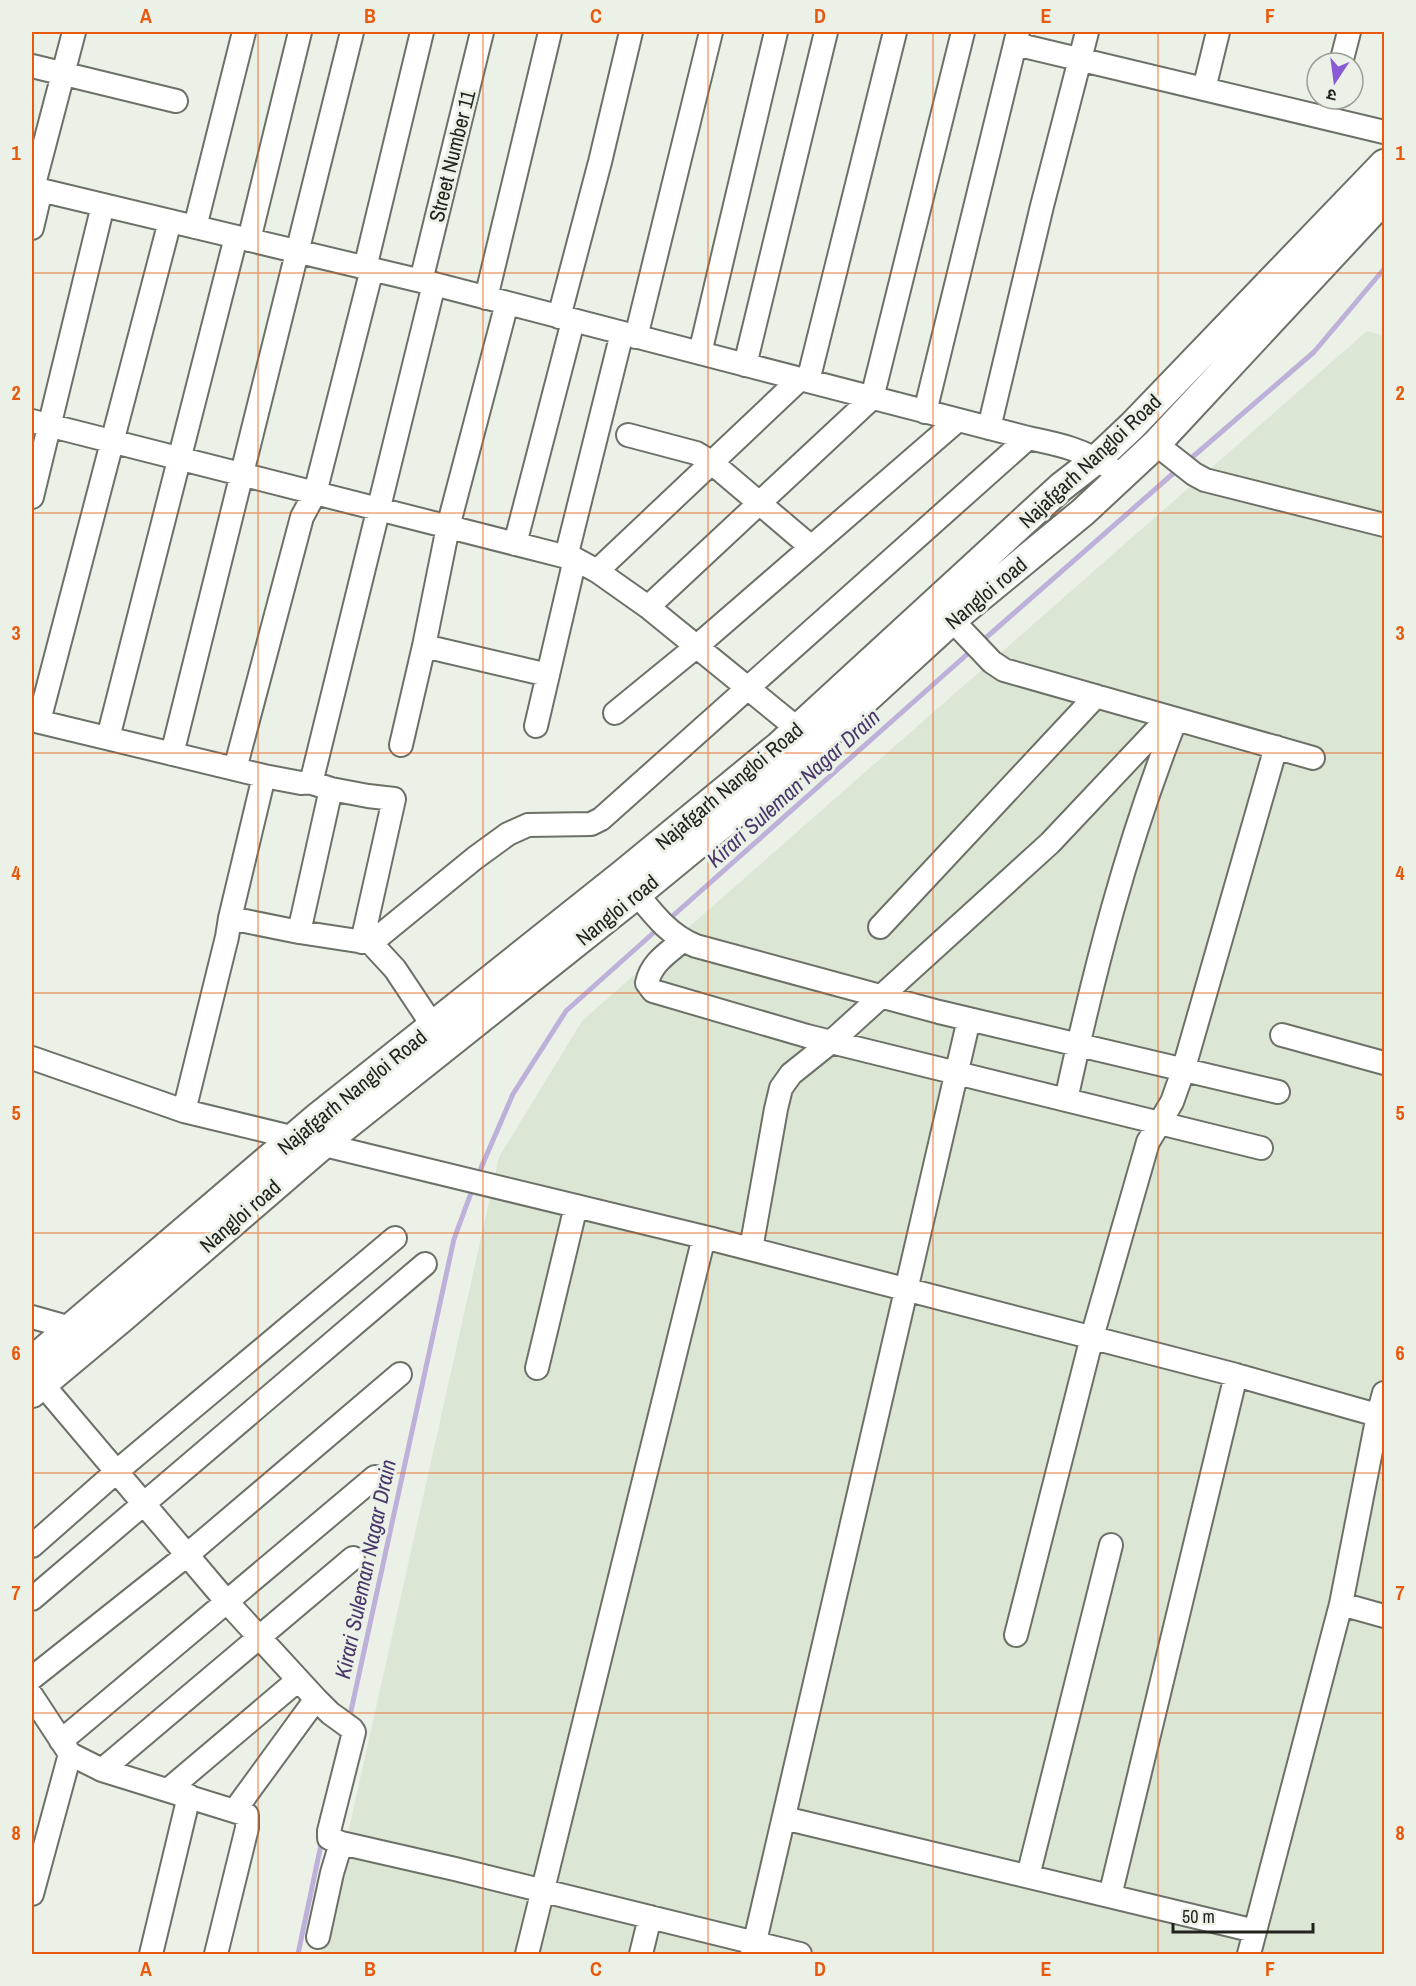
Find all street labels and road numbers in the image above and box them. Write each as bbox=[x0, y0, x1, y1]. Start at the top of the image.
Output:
street label: Street Number 11 bbox=[422, 87, 482, 225]
street label: Najafgarh Nangloi Road bbox=[1013, 387, 1167, 535]
street label: Nangloi road bbox=[939, 550, 1033, 636]
street label: Najafgarh Nangloi Road bbox=[649, 716, 809, 856]
street label: Nangloi road bbox=[570, 868, 664, 952]
street label: Najafgarh Nangloi Road bbox=[271, 1023, 433, 1161]
street label: Nangloi road bbox=[193, 1173, 287, 1259]

